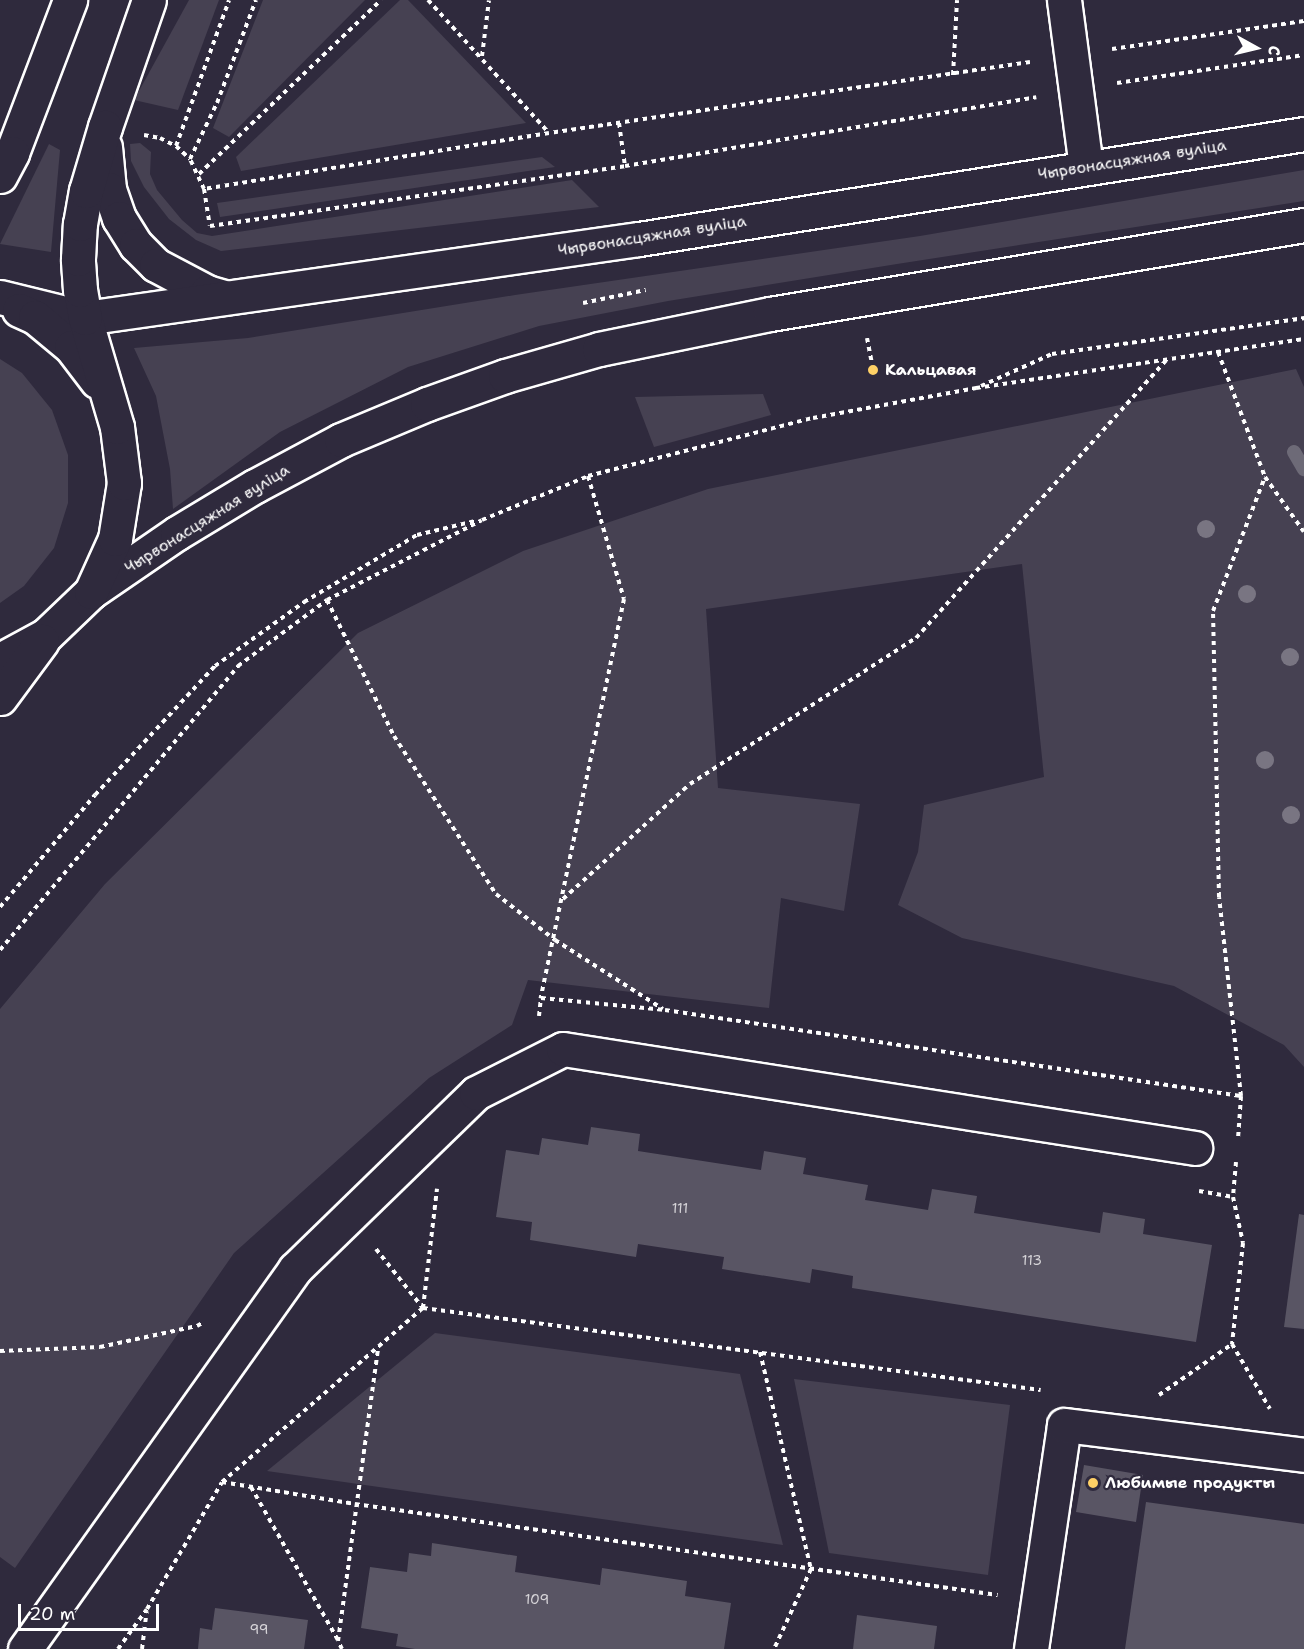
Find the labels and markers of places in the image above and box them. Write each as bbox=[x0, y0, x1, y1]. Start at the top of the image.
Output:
place label: Кальцавая bbox=[885, 360, 976, 380]
marker: Кальцавая bbox=[866, 363, 880, 377]
place label: Любимые продукты bbox=[1105, 1473, 1275, 1493]
marker: Любимые продукты bbox=[1086, 1476, 1100, 1490]

